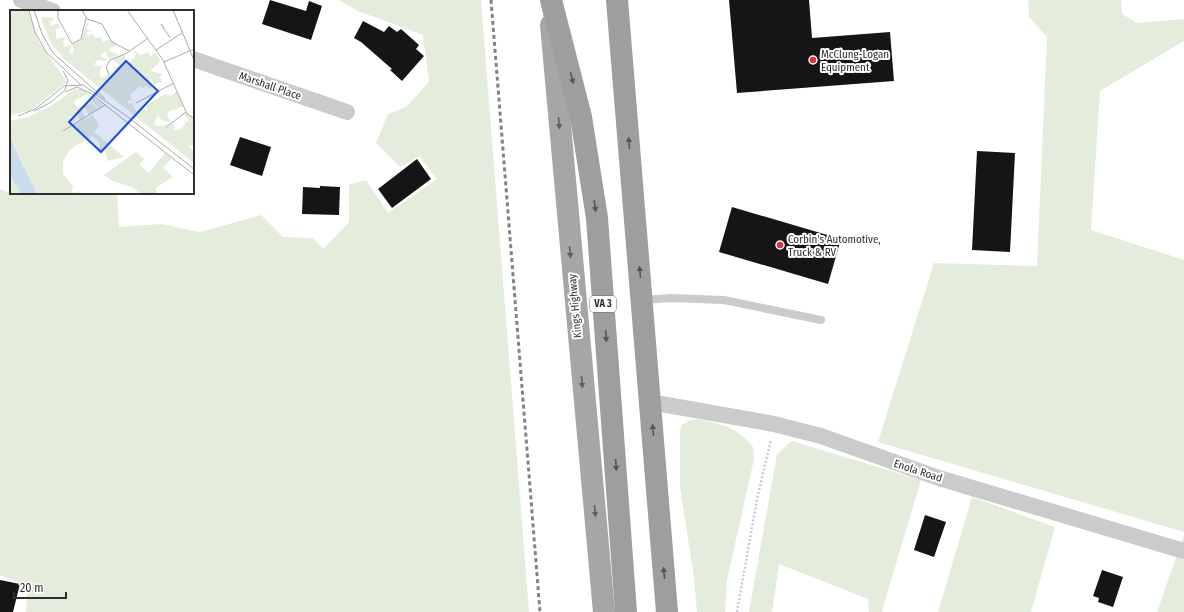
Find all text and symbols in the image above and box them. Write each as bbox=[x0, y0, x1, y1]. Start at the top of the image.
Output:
inset map bbox=[10, 10, 194, 194]
place label: McClung-Logan Equipment bbox=[821, 48, 889, 74]
marker: McClung-Logan Equipment bbox=[808, 55, 818, 65]
street label: Marshall Place bbox=[237, 69, 303, 103]
one-way arrow bbox=[569, 72, 575, 85]
one-way arrow bbox=[556, 117, 563, 129]
one-way arrow bbox=[625, 137, 632, 149]
one-way arrow bbox=[592, 200, 598, 212]
place label: Corbin's Automotive, Truck & RV bbox=[788, 233, 881, 259]
marker: Corbin's Automotive, Truck & RV bbox=[775, 240, 785, 250]
one-way arrow bbox=[567, 246, 574, 258]
one-way arrow bbox=[636, 266, 643, 278]
street label: Kings Highway bbox=[566, 273, 584, 339]
road number: VA 3 bbox=[590, 296, 616, 312]
one-way arrow bbox=[602, 330, 609, 342]
one-way arrow bbox=[579, 376, 586, 388]
one-way arrow bbox=[649, 424, 656, 436]
street label: Enola Road bbox=[892, 457, 944, 485]
one-way arrow bbox=[612, 459, 619, 471]
one-way arrow bbox=[591, 505, 598, 517]
one-way arrow bbox=[661, 567, 667, 579]
scale bar bbox=[14, 574, 66, 600]
text: 20 m bbox=[20, 581, 44, 595]

